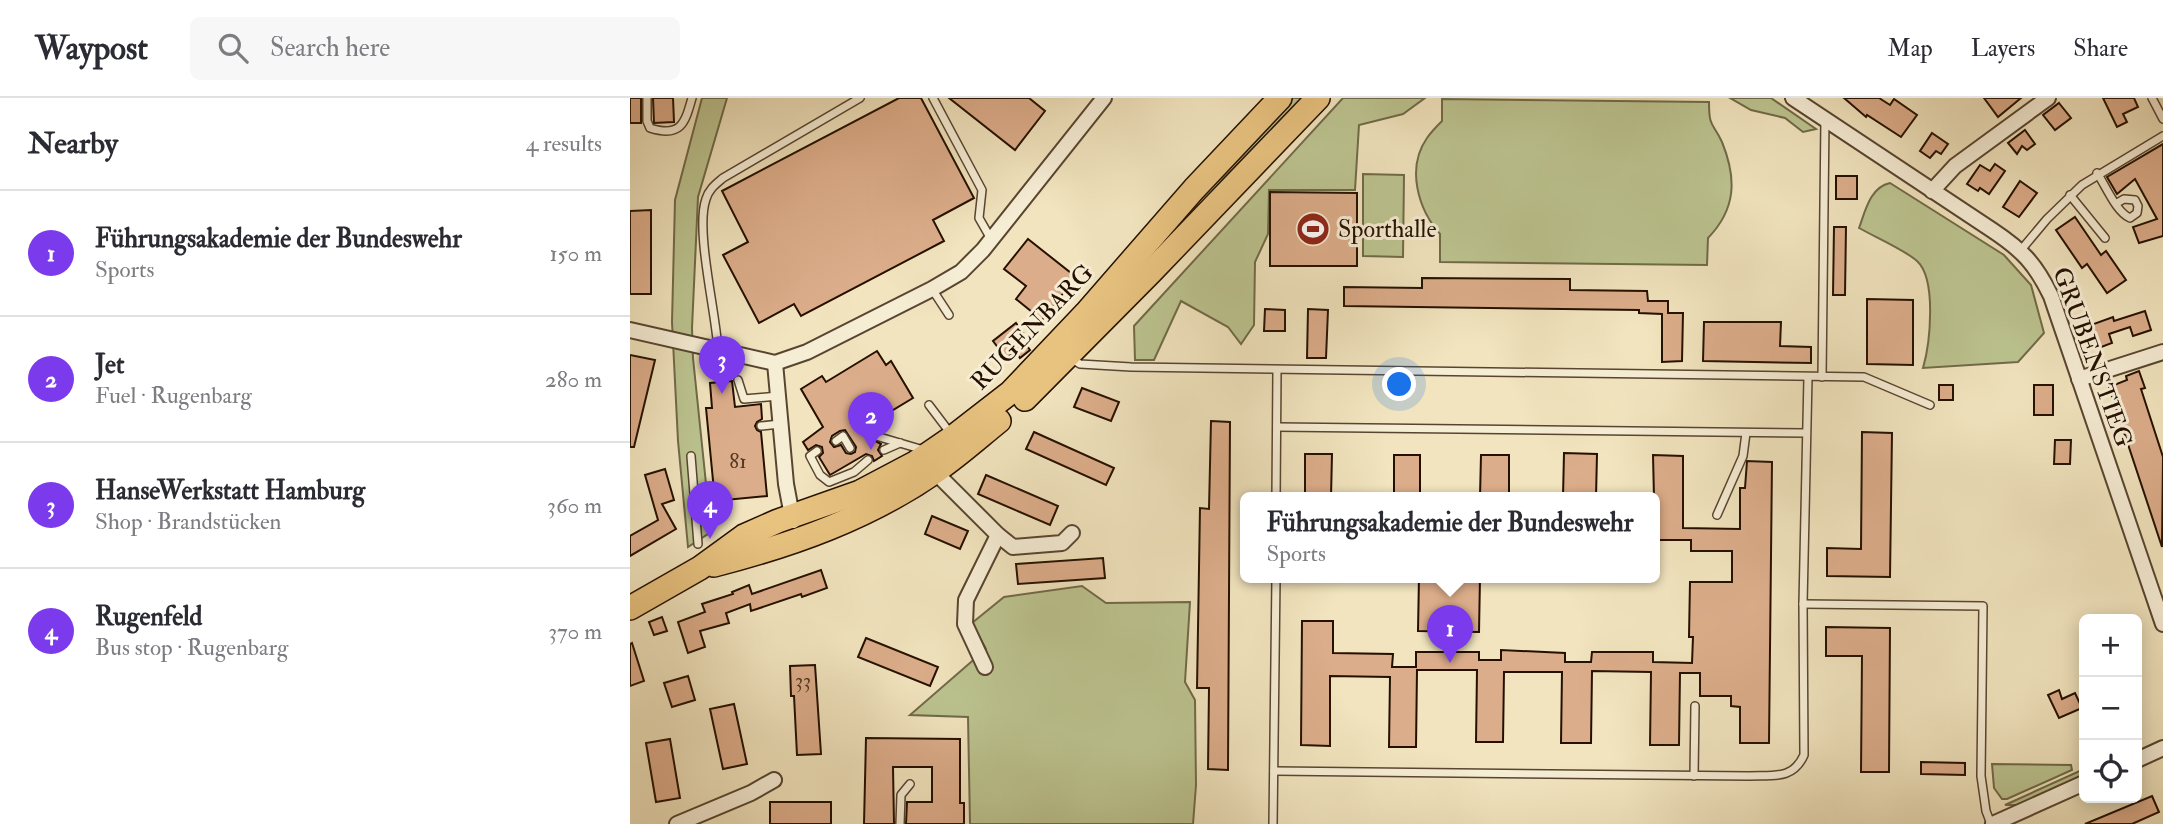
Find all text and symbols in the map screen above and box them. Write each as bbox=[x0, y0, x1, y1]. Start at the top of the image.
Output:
search box bbox=[190, 17, 680, 80]
text: Waypost bbox=[35, 28, 148, 69]
icon: search bbox=[214, 29, 252, 67]
text: Search here bbox=[270, 32, 390, 64]
text: Map bbox=[1888, 33, 1933, 64]
text: Layers bbox=[1971, 33, 2035, 64]
text: Share bbox=[2073, 33, 2128, 64]
text: Nearby bbox=[28, 125, 118, 162]
text: 4 results bbox=[526, 129, 602, 158]
sports icon: Sporthalle bbox=[1294, 210, 1332, 248]
place label: Sporthalle bbox=[1338, 214, 1436, 245]
text: Führungsakademie der Bundeswehr bbox=[95, 223, 462, 255]
text: 1 bbox=[47, 239, 55, 268]
text: 150 m bbox=[549, 239, 602, 268]
text: Sports bbox=[95, 255, 154, 284]
street label: RUGENBARG bbox=[964, 258, 1100, 397]
street label: GRUBENSTIEG bbox=[2046, 263, 2140, 452]
pin: 3 bbox=[699, 336, 745, 394]
text: Jet bbox=[95, 349, 124, 381]
text: 2 bbox=[45, 365, 57, 394]
text: 280 m bbox=[545, 365, 602, 394]
your location bbox=[1382, 367, 1416, 401]
text: Fuel · Rugenbarg bbox=[95, 381, 252, 410]
pin: 2 bbox=[848, 392, 894, 450]
house number: 81 bbox=[729, 448, 747, 475]
text: HanseWerkstatt Hamburg bbox=[95, 475, 365, 507]
pin: 4 bbox=[687, 481, 733, 539]
text: 3 bbox=[47, 491, 55, 520]
text: 360 m bbox=[547, 491, 602, 520]
popup bbox=[1240, 492, 1660, 583]
text: Shop · Brandstücken bbox=[95, 507, 281, 536]
text: Führungsakademie der Bundeswehr bbox=[1267, 507, 1633, 539]
text: Sports bbox=[1267, 539, 1326, 568]
text: Rugenfeld bbox=[95, 601, 202, 633]
pin: 1 bbox=[1427, 605, 1473, 663]
map controls bbox=[2079, 614, 2142, 803]
button: + bbox=[2079, 614, 2142, 677]
text: 4 bbox=[45, 617, 57, 646]
text: 370 m bbox=[548, 617, 602, 646]
text: Bus stop · Rugenbarg bbox=[95, 633, 288, 662]
house number: 33 bbox=[795, 667, 811, 694]
button: − bbox=[2079, 677, 2142, 740]
button: locate bbox=[2079, 740, 2142, 803]

